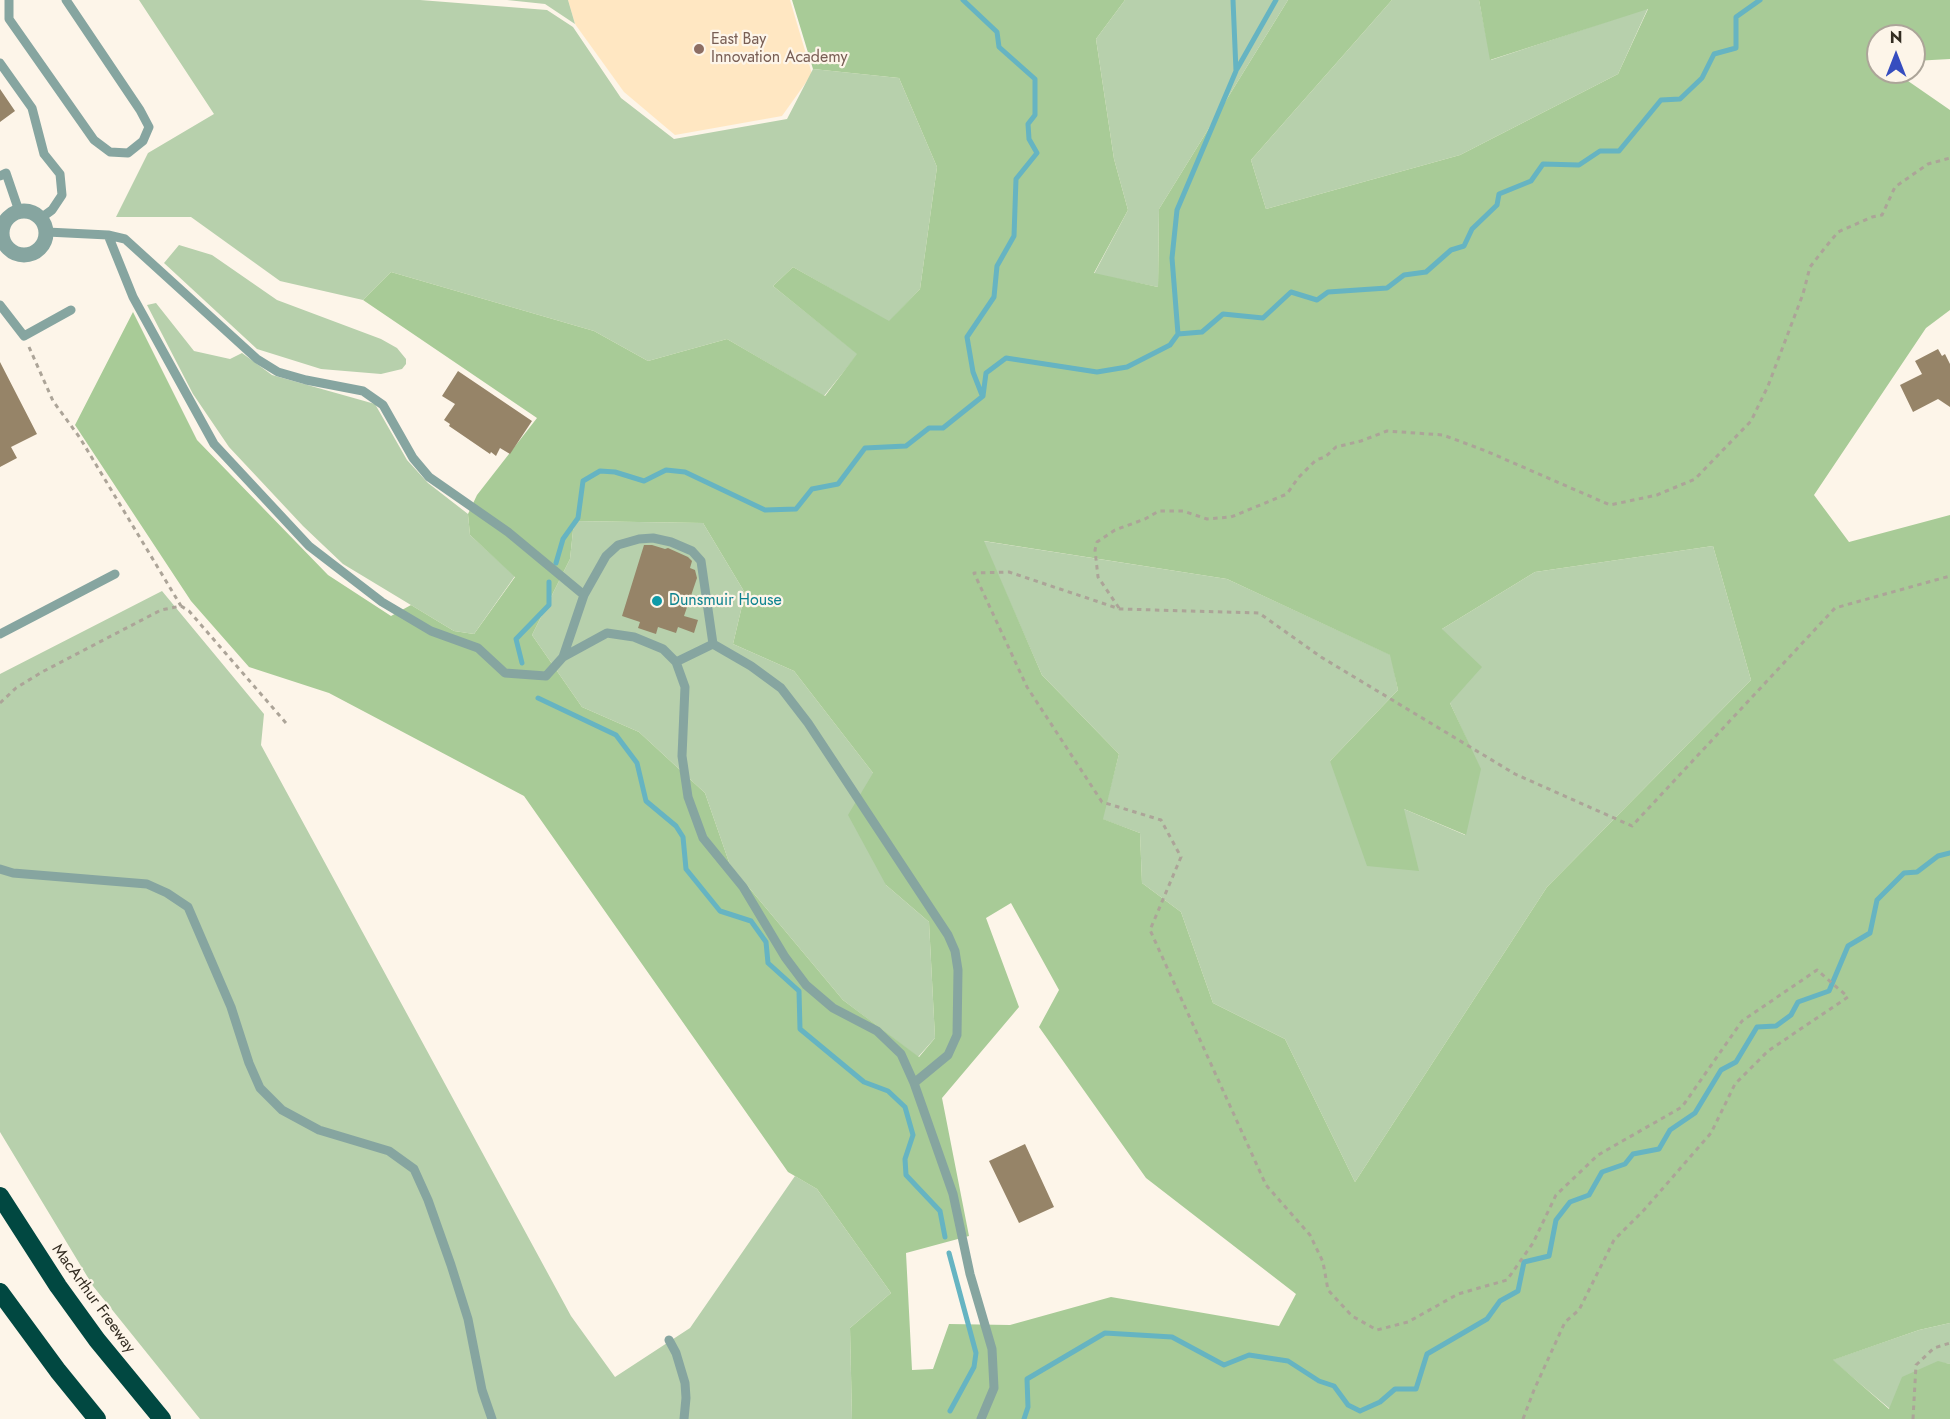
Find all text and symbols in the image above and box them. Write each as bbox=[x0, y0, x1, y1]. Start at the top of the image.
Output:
north arrow bbox=[1866, 24, 1926, 84]
text: N bbox=[1890, 26, 1902, 49]
place label: East Bay Innovation Academy bbox=[711, 30, 848, 68]
marker: East Bay Innovation Academy bbox=[692, 42, 706, 56]
place label: Dunsmuir House bbox=[669, 591, 782, 611]
marker: Dunsmuir House bbox=[650, 594, 664, 608]
street label: MacArthur Freeway bbox=[47, 1241, 139, 1357]

